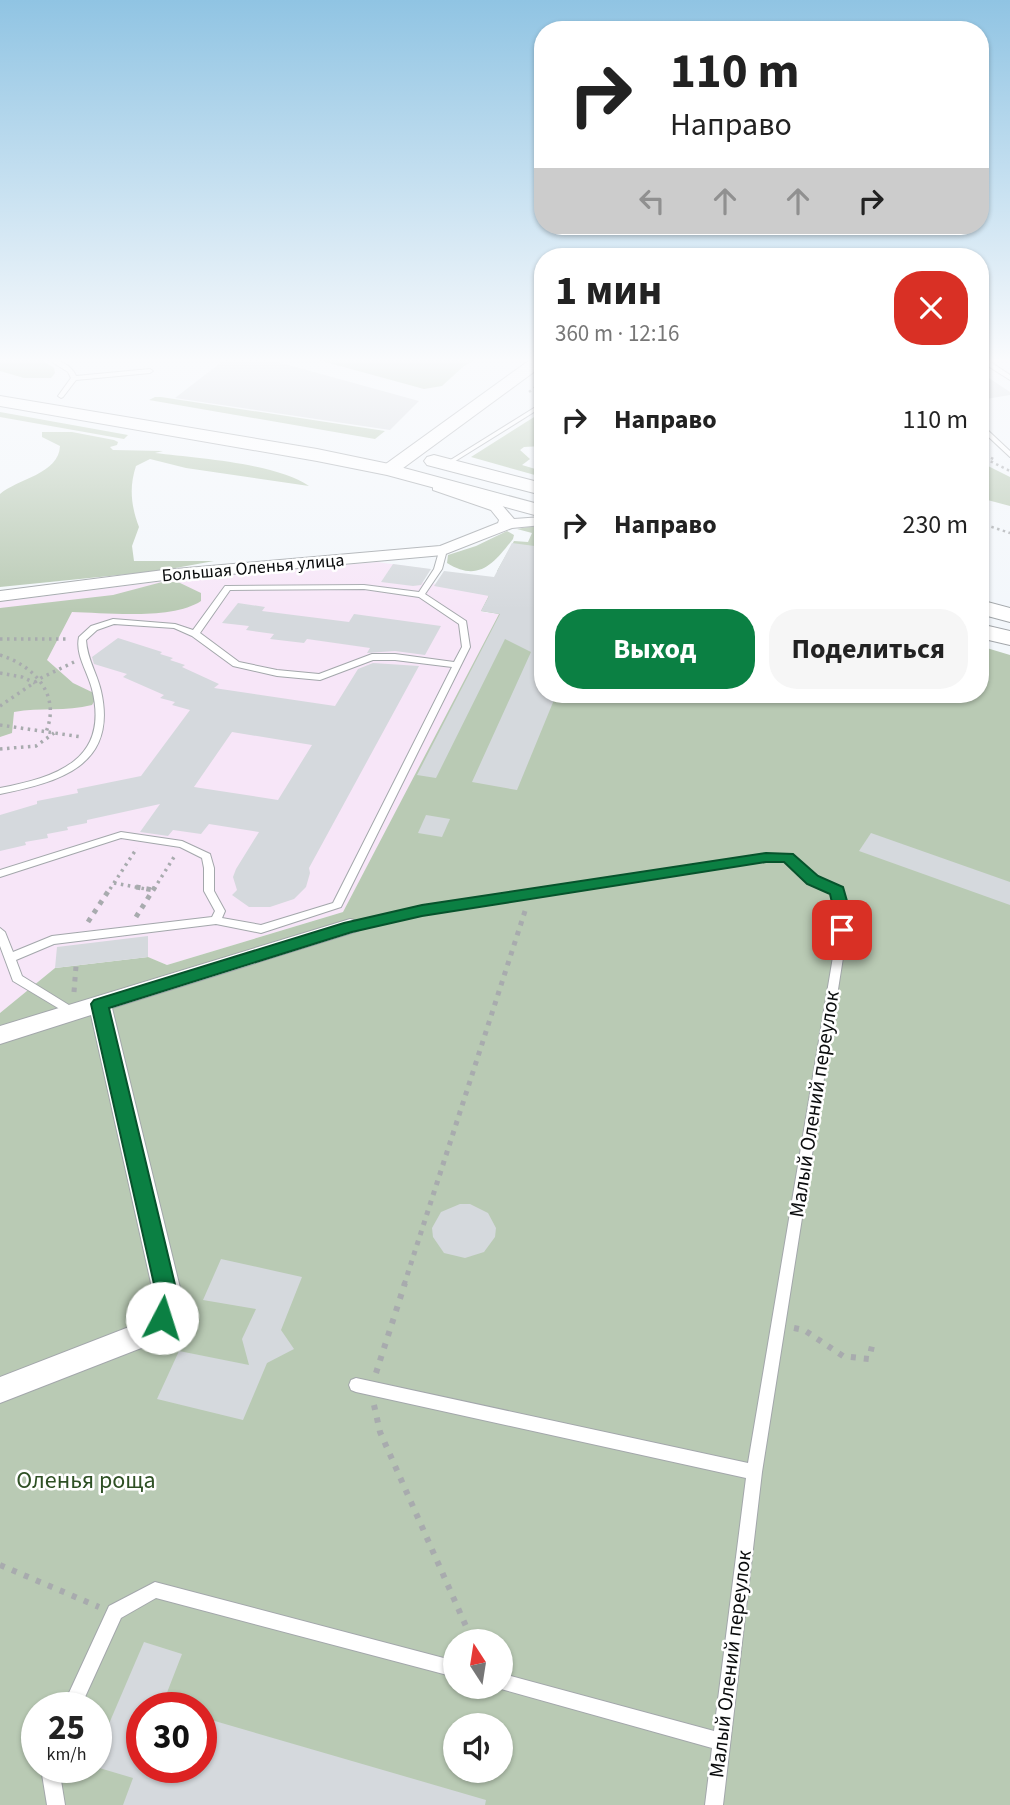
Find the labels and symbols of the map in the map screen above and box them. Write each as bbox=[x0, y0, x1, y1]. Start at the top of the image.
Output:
street label: Большая Оленья улица bbox=[161, 548, 345, 588]
pin bbox=[812, 900, 872, 960]
street label: Малый Олений переулок bbox=[781, 988, 847, 1219]
position arrow bbox=[125, 1281, 199, 1355]
park label: Оленья роща bbox=[16, 1463, 156, 1498]
street label: Малый Олений переулок bbox=[701, 1548, 759, 1780]
north arrow bbox=[443, 1629, 513, 1699]
speed limit sign: 30 bbox=[126, 1692, 217, 1783]

